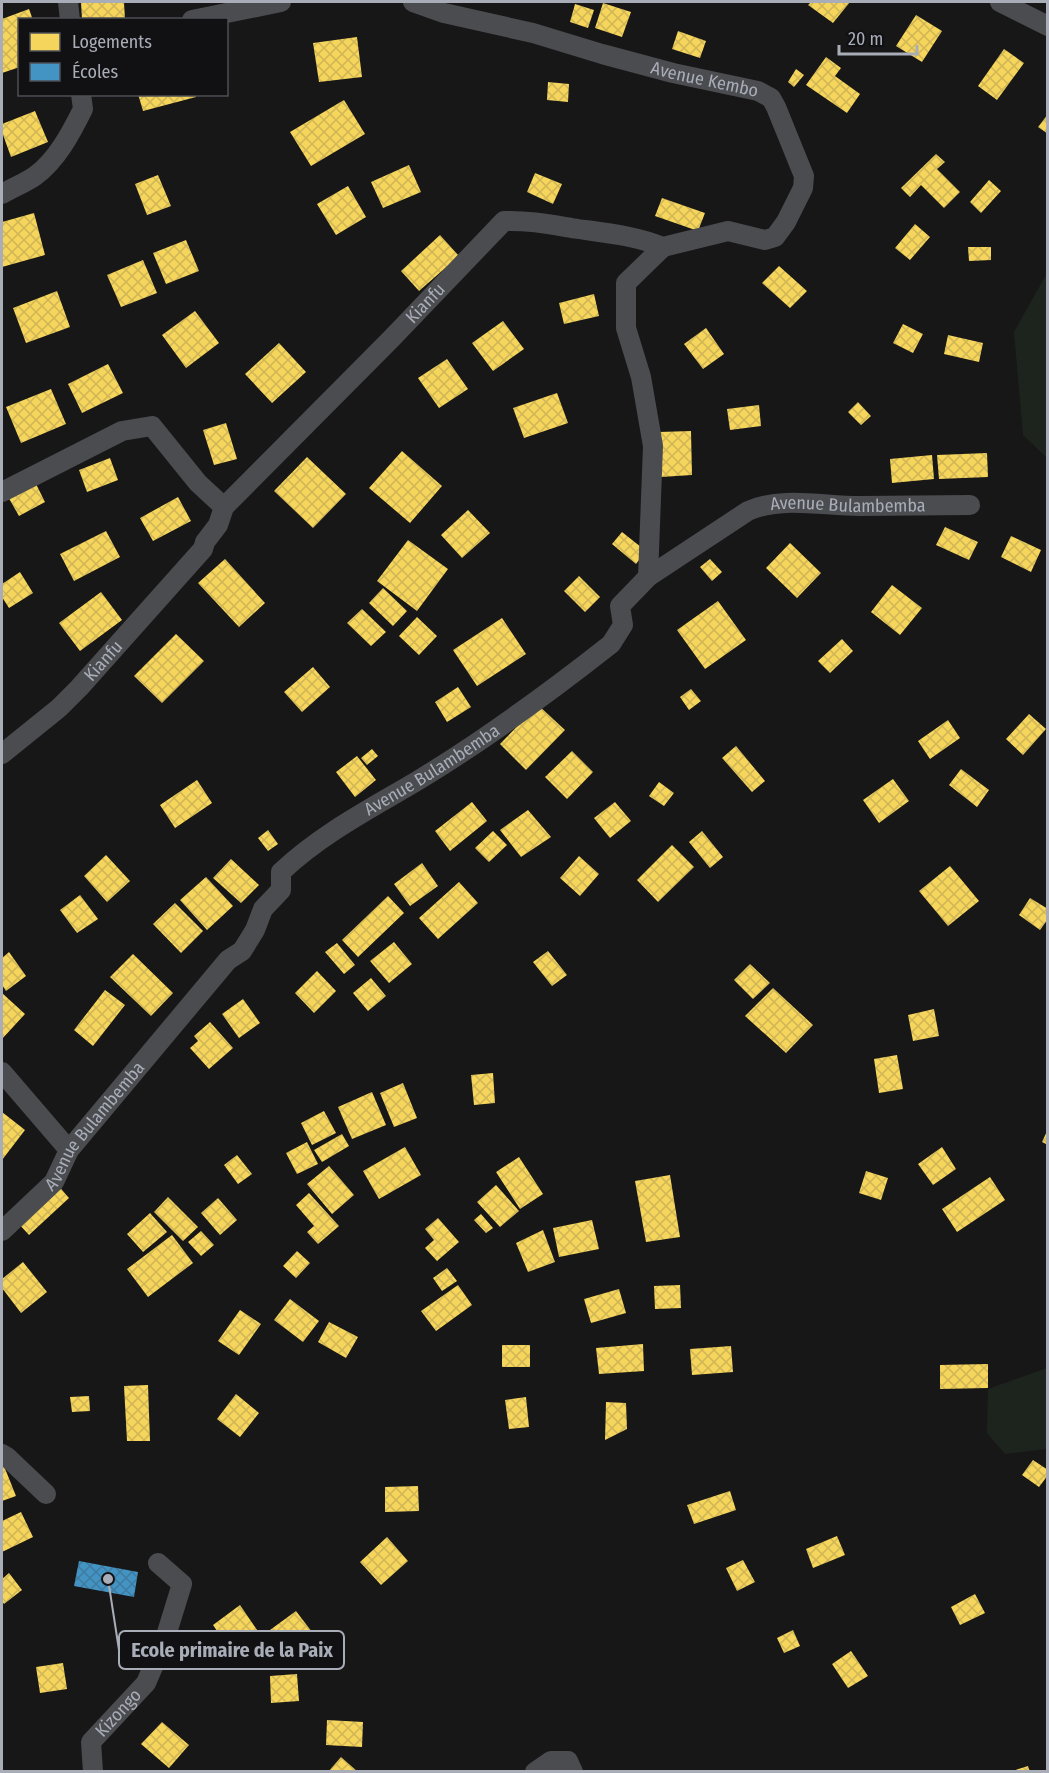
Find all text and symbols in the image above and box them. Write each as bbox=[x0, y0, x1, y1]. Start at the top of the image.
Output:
legend bbox=[18, 18, 228, 96]
scale bar bbox=[839, 18, 917, 56]
text: 20 m bbox=[848, 28, 883, 50]
text: Logements bbox=[72, 31, 152, 53]
street label: Avenue Kembo bbox=[648, 57, 760, 102]
text: Écoles bbox=[72, 60, 118, 83]
street label: Kianfu bbox=[401, 278, 450, 328]
street label: Avenue Bulambemba bbox=[769, 492, 926, 517]
street label: Kianfu bbox=[79, 636, 127, 686]
street label: Avenue Bulambemba bbox=[360, 719, 504, 820]
street label: Avenue Bulambemba bbox=[40, 1057, 149, 1196]
callout: Ecole primaire de la Paix bbox=[119, 1631, 344, 1669]
text: Ecole primaire de la Paix bbox=[131, 1638, 333, 1662]
street label: Kizongo bbox=[91, 1684, 146, 1741]

